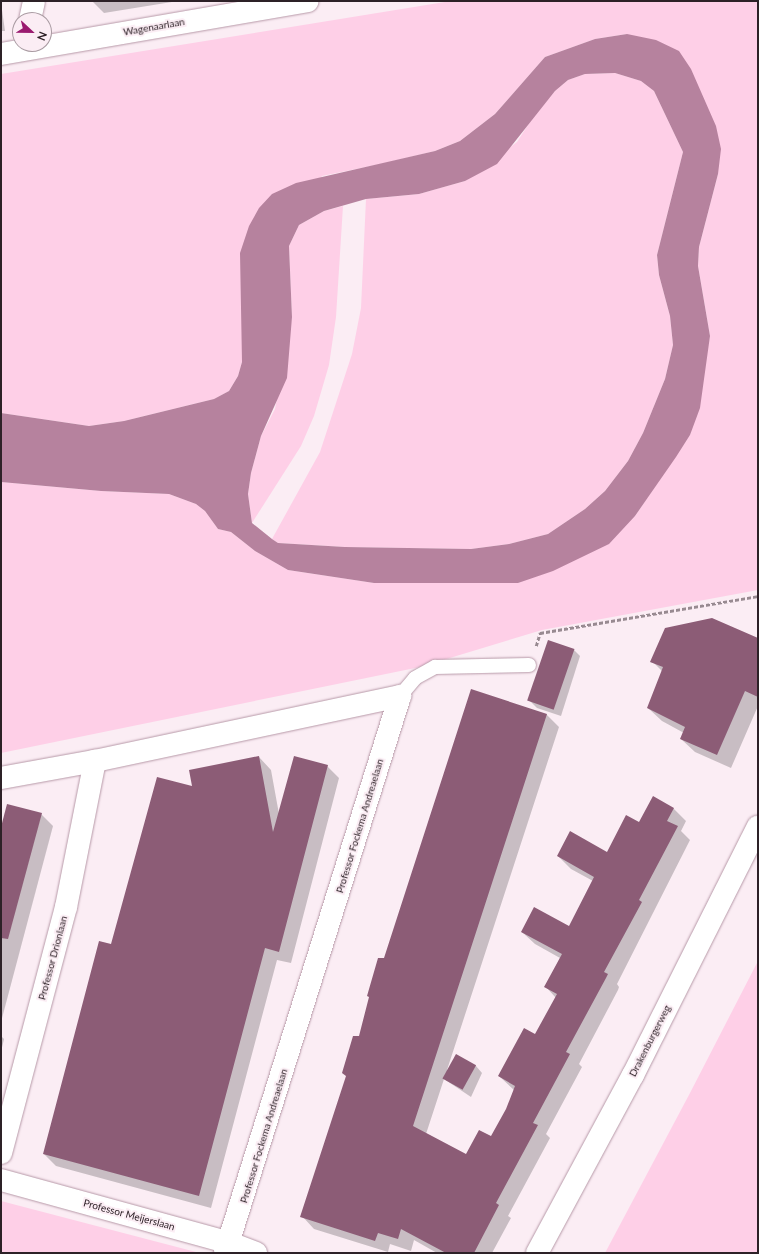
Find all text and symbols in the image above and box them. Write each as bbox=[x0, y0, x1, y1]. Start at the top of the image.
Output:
north arrow bbox=[12, 12, 52, 52]
street label: Wagenaarlaan bbox=[122, 16, 186, 38]
text: N bbox=[35, 30, 50, 43]
street label: Professor Fockema Andreaelaan bbox=[334, 757, 386, 895]
street label: Professor Drionlaan bbox=[36, 915, 70, 1001]
street label: Drakenburgerweg bbox=[627, 1003, 673, 1079]
street label: Professor Fockema Andreaelaan bbox=[238, 1067, 290, 1205]
street label: Professor Meijerslaan bbox=[82, 1197, 176, 1233]

